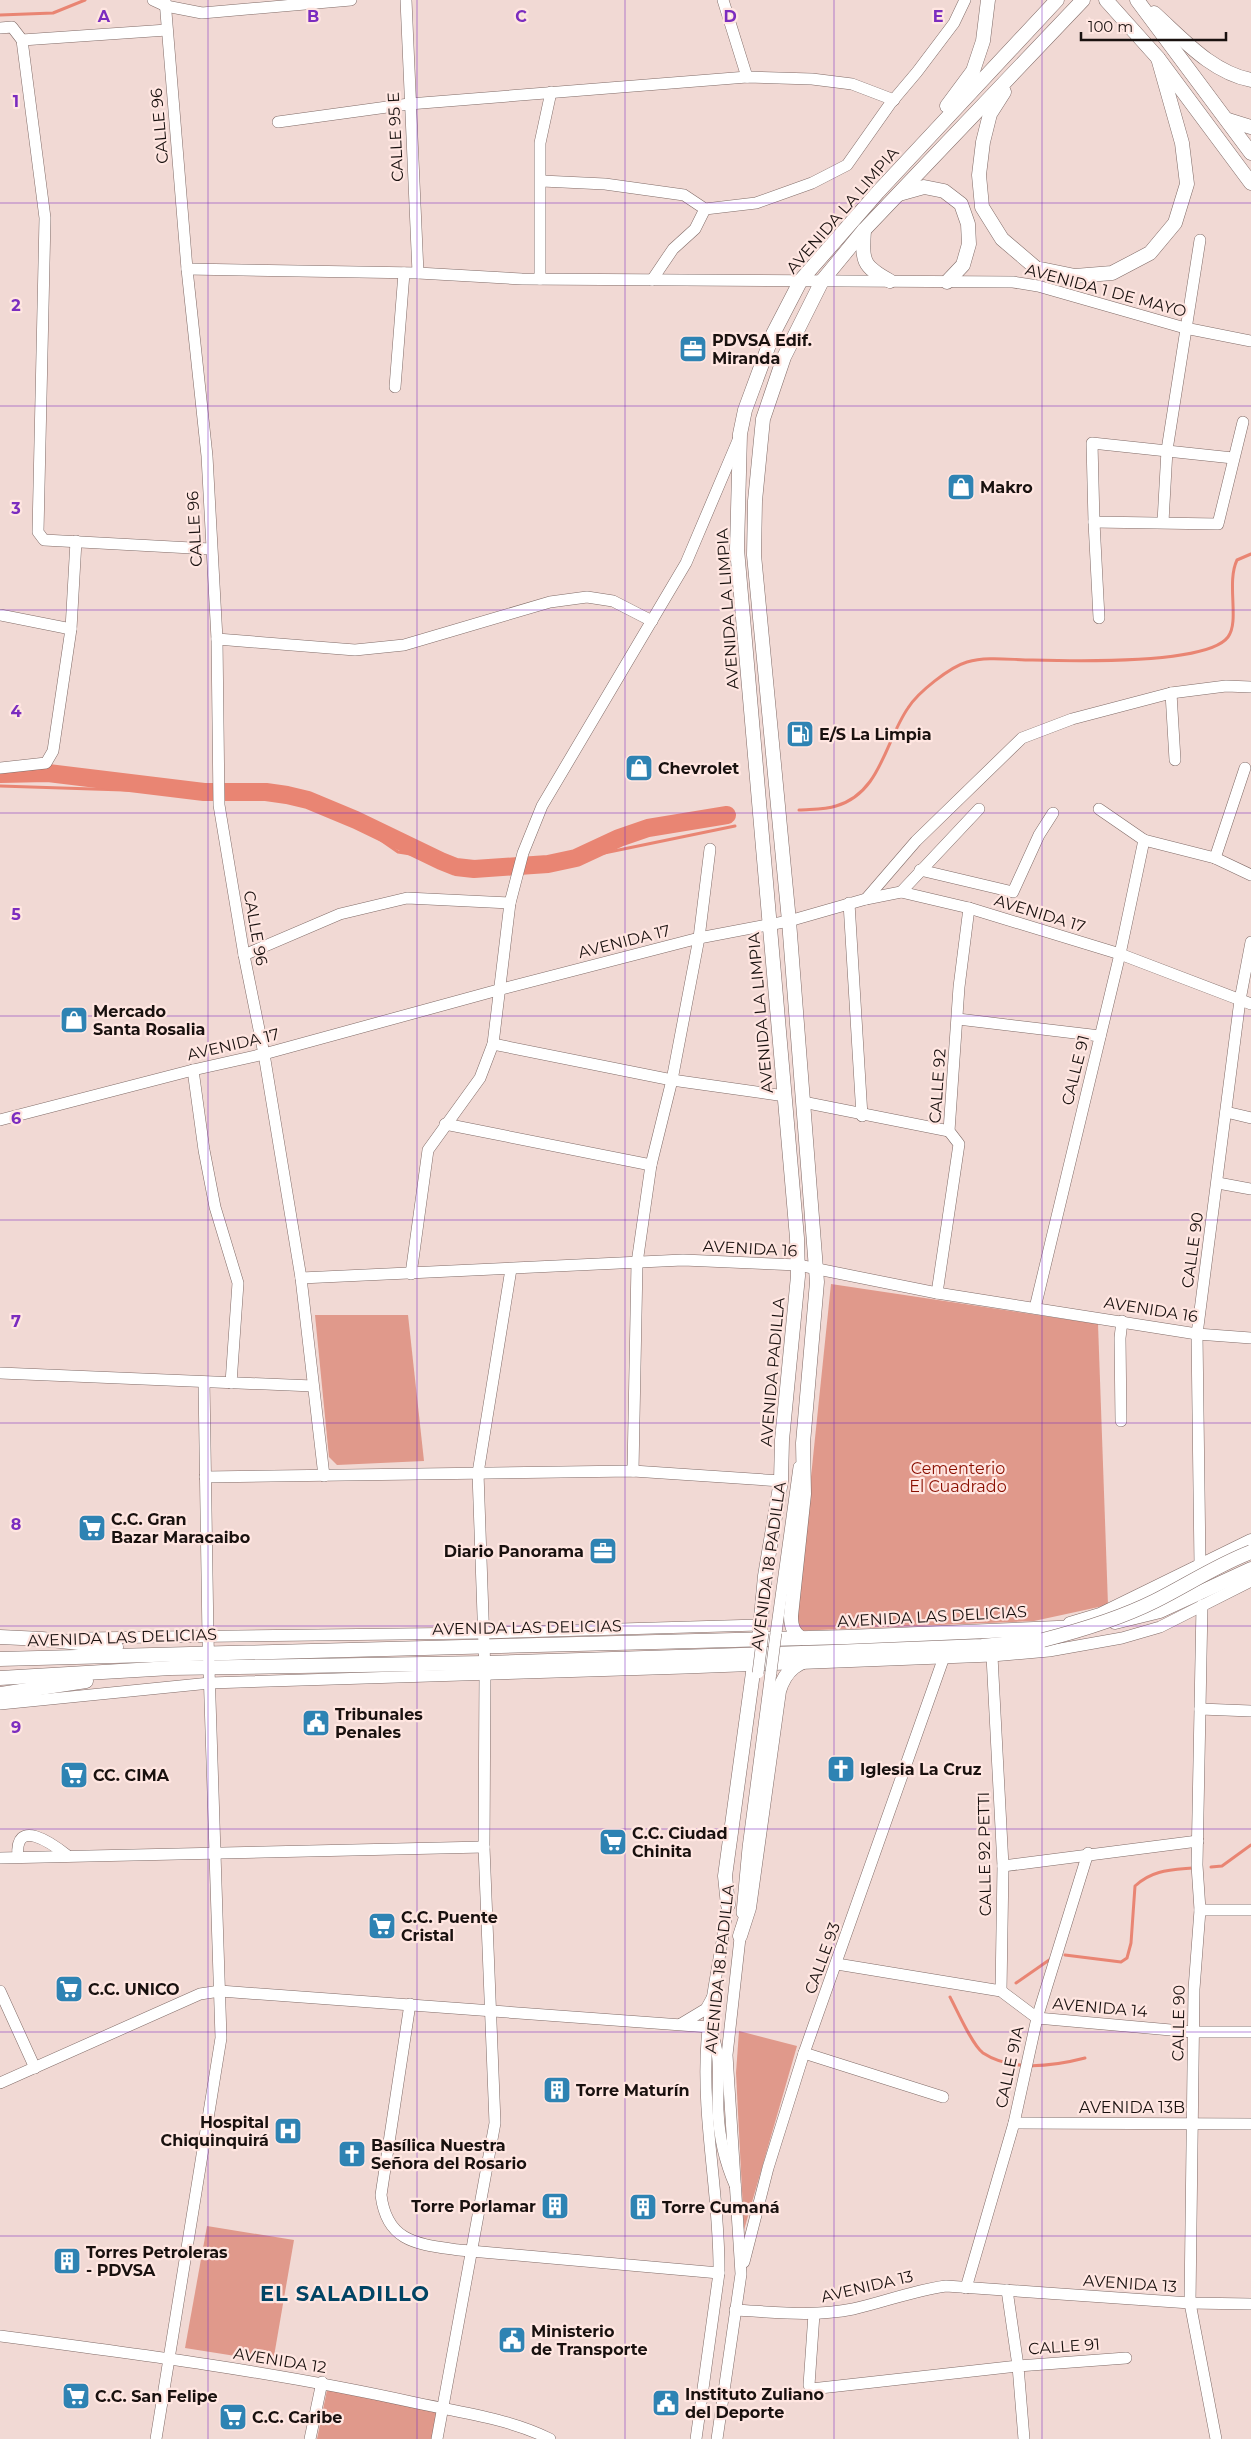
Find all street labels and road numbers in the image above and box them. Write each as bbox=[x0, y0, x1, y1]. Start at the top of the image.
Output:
street label: CALLE 96 bbox=[147, 87, 172, 165]
street label: CALLE 95 E bbox=[384, 92, 407, 182]
street label: AVENIDA LA LIMPIA bbox=[782, 143, 903, 277]
street label: AVENIDA 1 DE MAYO bbox=[1023, 260, 1189, 321]
street label: CALLE 96 bbox=[183, 490, 206, 567]
street label: AVENIDA LA LIMPIA bbox=[712, 527, 743, 690]
street label: CALLE 96 bbox=[240, 889, 271, 967]
street label: AVENIDA 17 bbox=[992, 891, 1088, 936]
street label: AVENIDA 17 bbox=[576, 921, 672, 962]
street label: AVENIDA LA LIMPIA bbox=[744, 931, 777, 1094]
street label: AVENIDA 17 bbox=[185, 1025, 281, 1064]
street label: CALLE 91 bbox=[1058, 1033, 1093, 1107]
street label: CALLE 92 bbox=[925, 1048, 950, 1124]
street label: CALLE 90 bbox=[1178, 1211, 1207, 1289]
street label: AVENIDA 16 bbox=[702, 1237, 798, 1260]
street label: AVENIDA 16 bbox=[1103, 1293, 1199, 1326]
street label: AVENIDA PADILLA bbox=[757, 1296, 789, 1447]
street label: AVENIDA 18 PADILLA bbox=[747, 1480, 790, 1652]
street label: AVENIDA LAS DELICIAS bbox=[837, 1602, 1027, 1631]
street label: AVENIDA LAS DELICIAS bbox=[432, 1616, 622, 1639]
street label: AVENIDA LAS DELICIAS bbox=[27, 1625, 217, 1650]
street label: CALLE 92 PETTI bbox=[974, 1791, 995, 1916]
street label: AVENIDA 18 PADILLA bbox=[701, 1883, 738, 2055]
street label: CALLE 93 bbox=[801, 1920, 844, 1997]
street label: CALLE 90 bbox=[1168, 1985, 1189, 2061]
street label: AVENIDA 14 bbox=[1052, 1994, 1149, 2021]
street label: CALLE 91A bbox=[992, 2024, 1028, 2110]
street label: AVENIDA 13B bbox=[1079, 2098, 1185, 2117]
street label: AVENIDA 13 bbox=[819, 2267, 915, 2306]
street label: AVENIDA 13 bbox=[1082, 2271, 1177, 2296]
street label: CALLE 91 bbox=[1028, 2335, 1101, 2358]
street label: AVENIDA 12 bbox=[232, 2344, 328, 2377]

